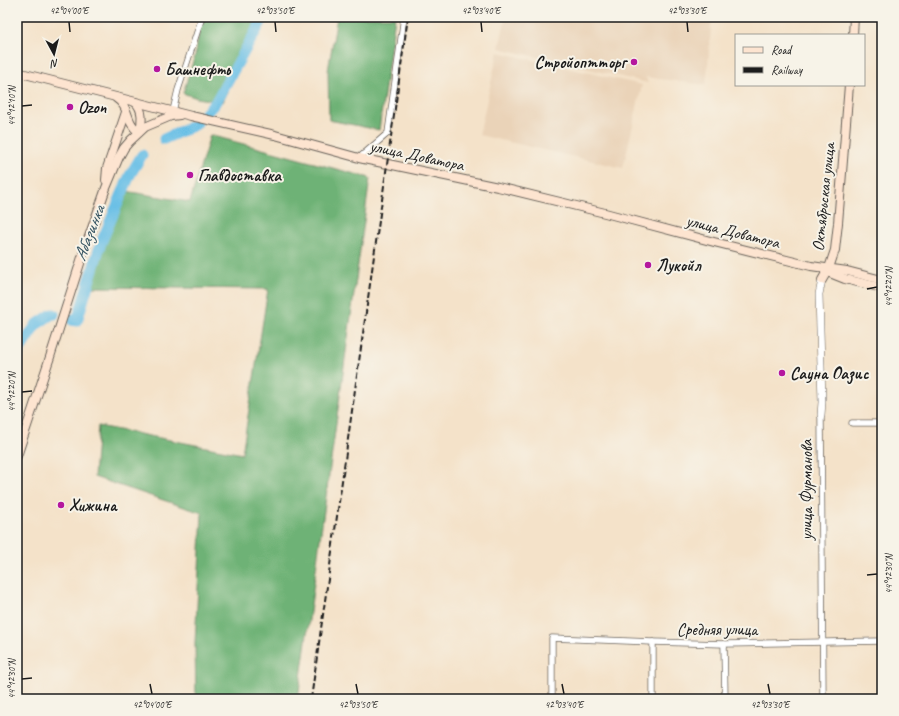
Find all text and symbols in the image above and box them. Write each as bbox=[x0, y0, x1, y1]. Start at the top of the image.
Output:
text: 42°04'00"E bbox=[50, 4, 90, 17]
text: 42°03'50"E bbox=[256, 4, 296, 17]
text: 42°03'40"E bbox=[462, 4, 502, 17]
text: 42°03'30"E bbox=[668, 4, 708, 17]
north arrow bbox=[34, 34, 74, 74]
legend bbox=[735, 34, 865, 86]
text: Road bbox=[771, 42, 793, 58]
place label: Стройоптторг bbox=[535, 52, 629, 73]
text: N bbox=[49, 57, 59, 72]
marker: Стройоптторг bbox=[629, 57, 639, 67]
place label: Башнефть bbox=[165, 59, 232, 80]
text: Railway bbox=[771, 62, 803, 78]
marker: Башнефть bbox=[152, 64, 162, 74]
text: 44°12'10"N bbox=[5, 84, 18, 126]
place label: Ozon bbox=[78, 97, 108, 118]
marker: Ozon bbox=[65, 102, 75, 112]
street label: улица Доватора bbox=[367, 135, 467, 176]
street label: Октябрьская улица bbox=[807, 140, 840, 252]
place label: Главдоставка bbox=[198, 165, 282, 186]
marker: Главдоставка bbox=[185, 170, 195, 180]
water label: Абазинка bbox=[68, 200, 111, 264]
street label: улица Доватора bbox=[683, 209, 783, 254]
place label: Лукойл bbox=[656, 255, 702, 276]
marker: Лукойл bbox=[643, 260, 653, 270]
text: 44°12'20"N bbox=[882, 265, 895, 307]
place label: Сауна Оазис bbox=[790, 363, 870, 385]
marker: Сауна Оазис bbox=[777, 368, 787, 378]
text: 44°12'20"N bbox=[5, 370, 18, 412]
street label: улица Фурманова bbox=[796, 438, 817, 541]
place label: Хижина bbox=[69, 495, 118, 516]
marker: Хижина bbox=[56, 500, 66, 510]
text: 44°12'30"N bbox=[882, 552, 895, 594]
street label: Средняя улица bbox=[677, 619, 759, 640]
text: 44°12'30"N bbox=[5, 657, 18, 699]
text: 42°04'00"E bbox=[133, 698, 173, 711]
text: 42°03'50"E bbox=[339, 698, 379, 711]
text: 42°03'40"E bbox=[545, 698, 585, 711]
text: 42°03'30"E bbox=[751, 698, 791, 711]

